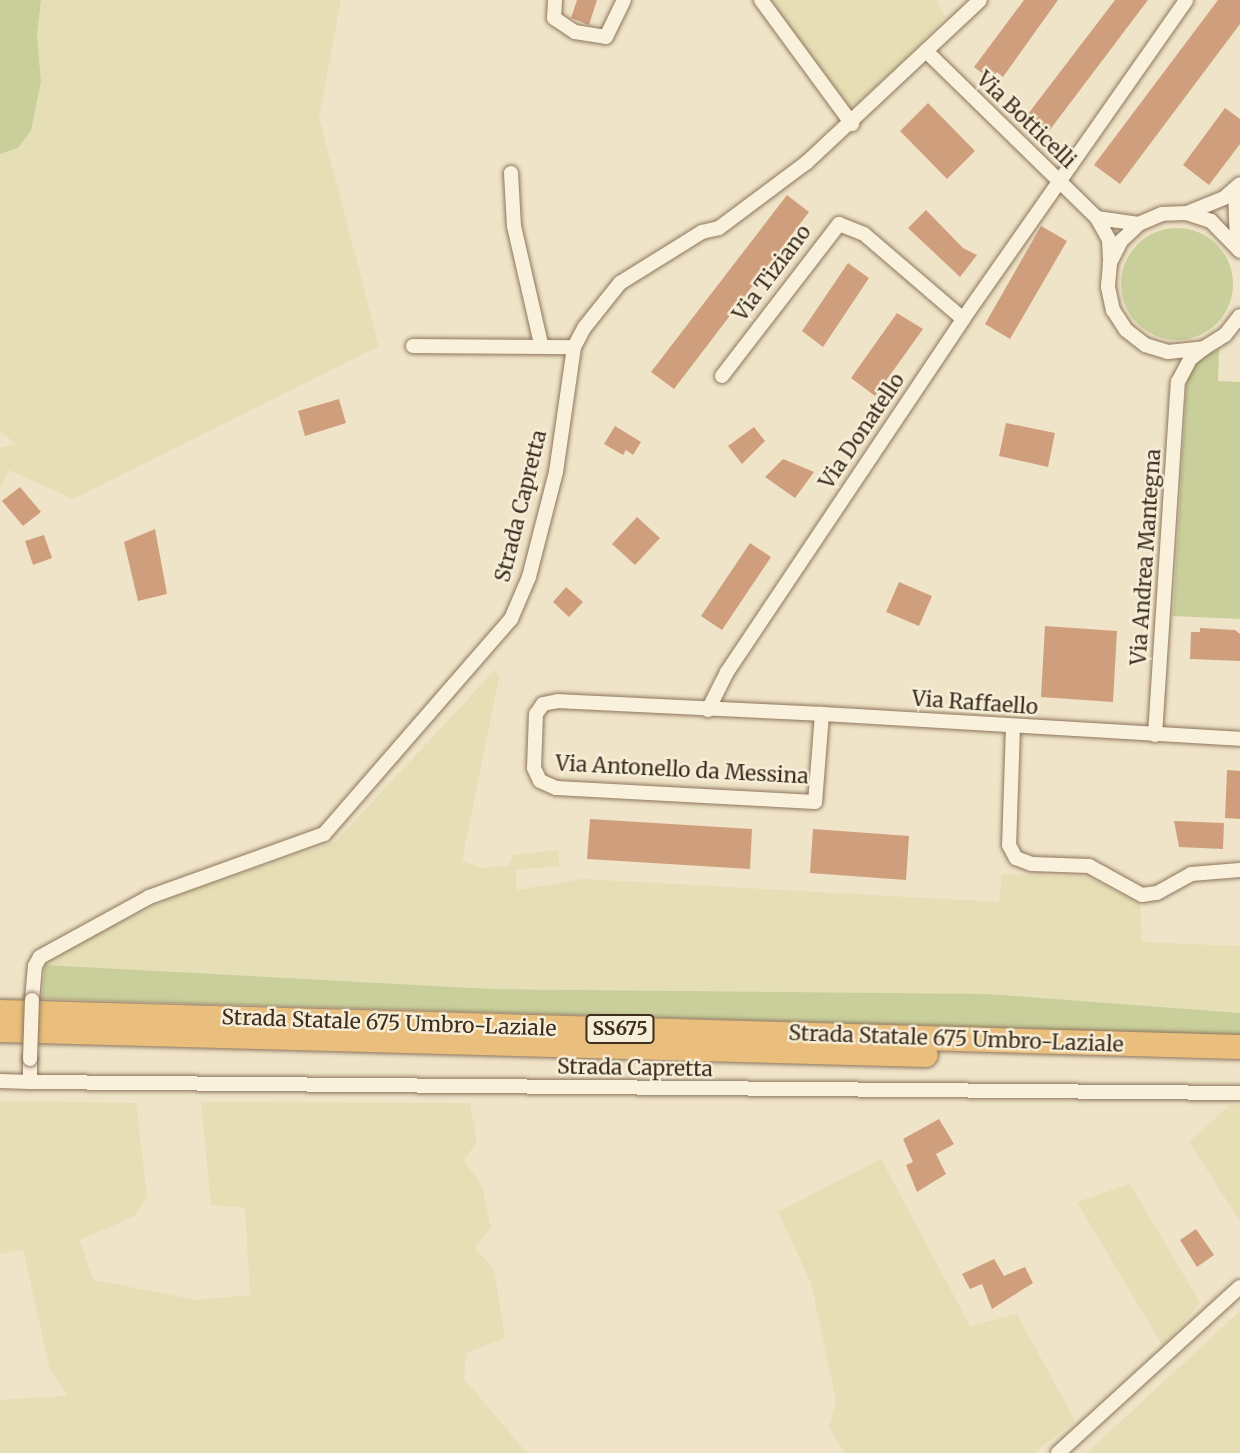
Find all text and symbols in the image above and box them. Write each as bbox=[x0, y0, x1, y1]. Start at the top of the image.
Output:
street label: Via Botticelli bbox=[971, 66, 1081, 174]
street label: Via Tiziano bbox=[728, 220, 816, 326]
street label: Via Donatello bbox=[814, 368, 910, 494]
street label: Strada Capretta bbox=[490, 427, 552, 585]
street label: Via Andrea Mantegna bbox=[1126, 448, 1166, 666]
street label: Via Raffaello bbox=[911, 686, 1039, 720]
street label: Via Antonello da Messina bbox=[555, 751, 809, 789]
street label: Strada Statale 675 Umbro-Laziale bbox=[221, 1005, 557, 1041]
road number: SS675 bbox=[585, 1014, 655, 1044]
street label: Strada Statale 675 Umbro-Laziale bbox=[788, 1021, 1124, 1057]
street label: Strada Capretta bbox=[557, 1054, 713, 1082]

